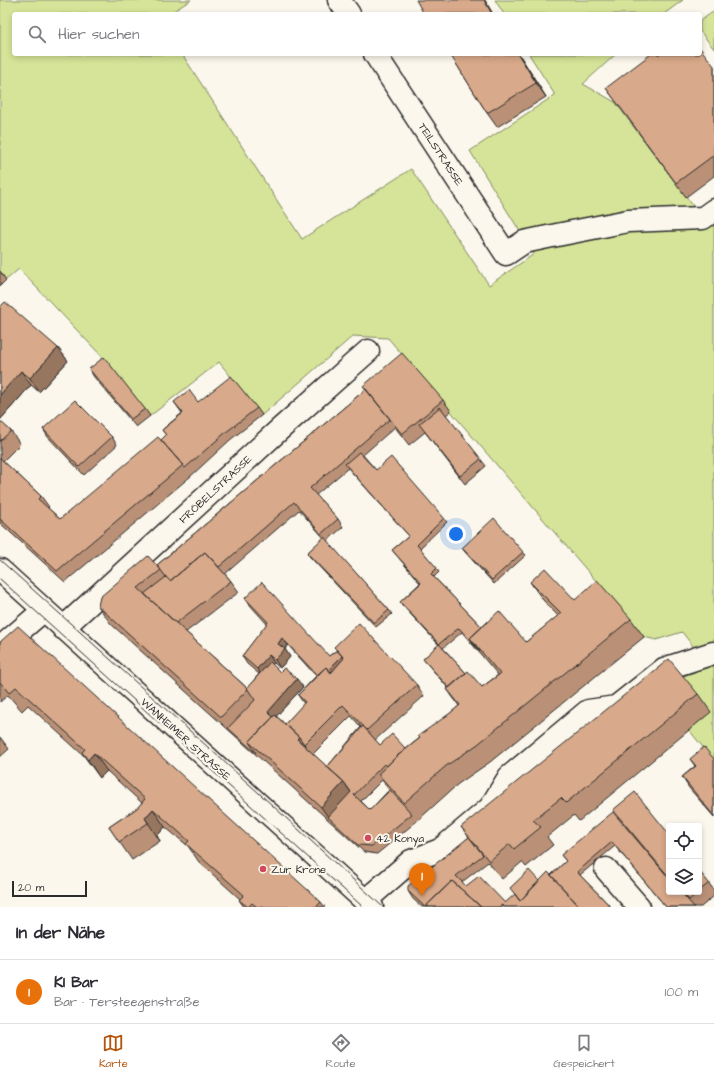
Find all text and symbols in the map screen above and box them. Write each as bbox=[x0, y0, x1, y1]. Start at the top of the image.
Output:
search box bbox=[12, 12, 702, 56]
icon: search bbox=[26, 23, 48, 45]
text: Hier suchen bbox=[58, 24, 139, 45]
street label: TEILSTRASSE bbox=[415, 120, 467, 189]
street label: FRÖBELSTRASSE bbox=[176, 451, 255, 527]
your location bbox=[446, 524, 466, 544]
street label: WANHEIMER STRASSE bbox=[137, 695, 234, 784]
map controls bbox=[666, 823, 702, 895]
button: locate bbox=[666, 823, 702, 859]
place label: 42 Konya bbox=[376, 831, 425, 847]
marker: 42 Konya bbox=[363, 833, 373, 843]
button: layers bbox=[666, 859, 702, 895]
place label: Zur Krone bbox=[271, 862, 326, 877]
pin: 1 bbox=[409, 863, 435, 896]
marker: Zur Krone bbox=[258, 864, 268, 874]
scale bar bbox=[12, 879, 87, 898]
text: 20 m bbox=[18, 880, 44, 895]
text: In der Nähe bbox=[16, 921, 105, 945]
text: KI Bar bbox=[54, 972, 98, 993]
text: 1 bbox=[28, 983, 30, 1001]
text: 100 m bbox=[665, 983, 698, 1001]
text: Bar · Tersteegenstraße bbox=[54, 993, 200, 1011]
tab: Karte bbox=[99, 1032, 128, 1071]
tab: Route bbox=[326, 1032, 356, 1071]
tab: Gespeichert bbox=[553, 1032, 615, 1071]

